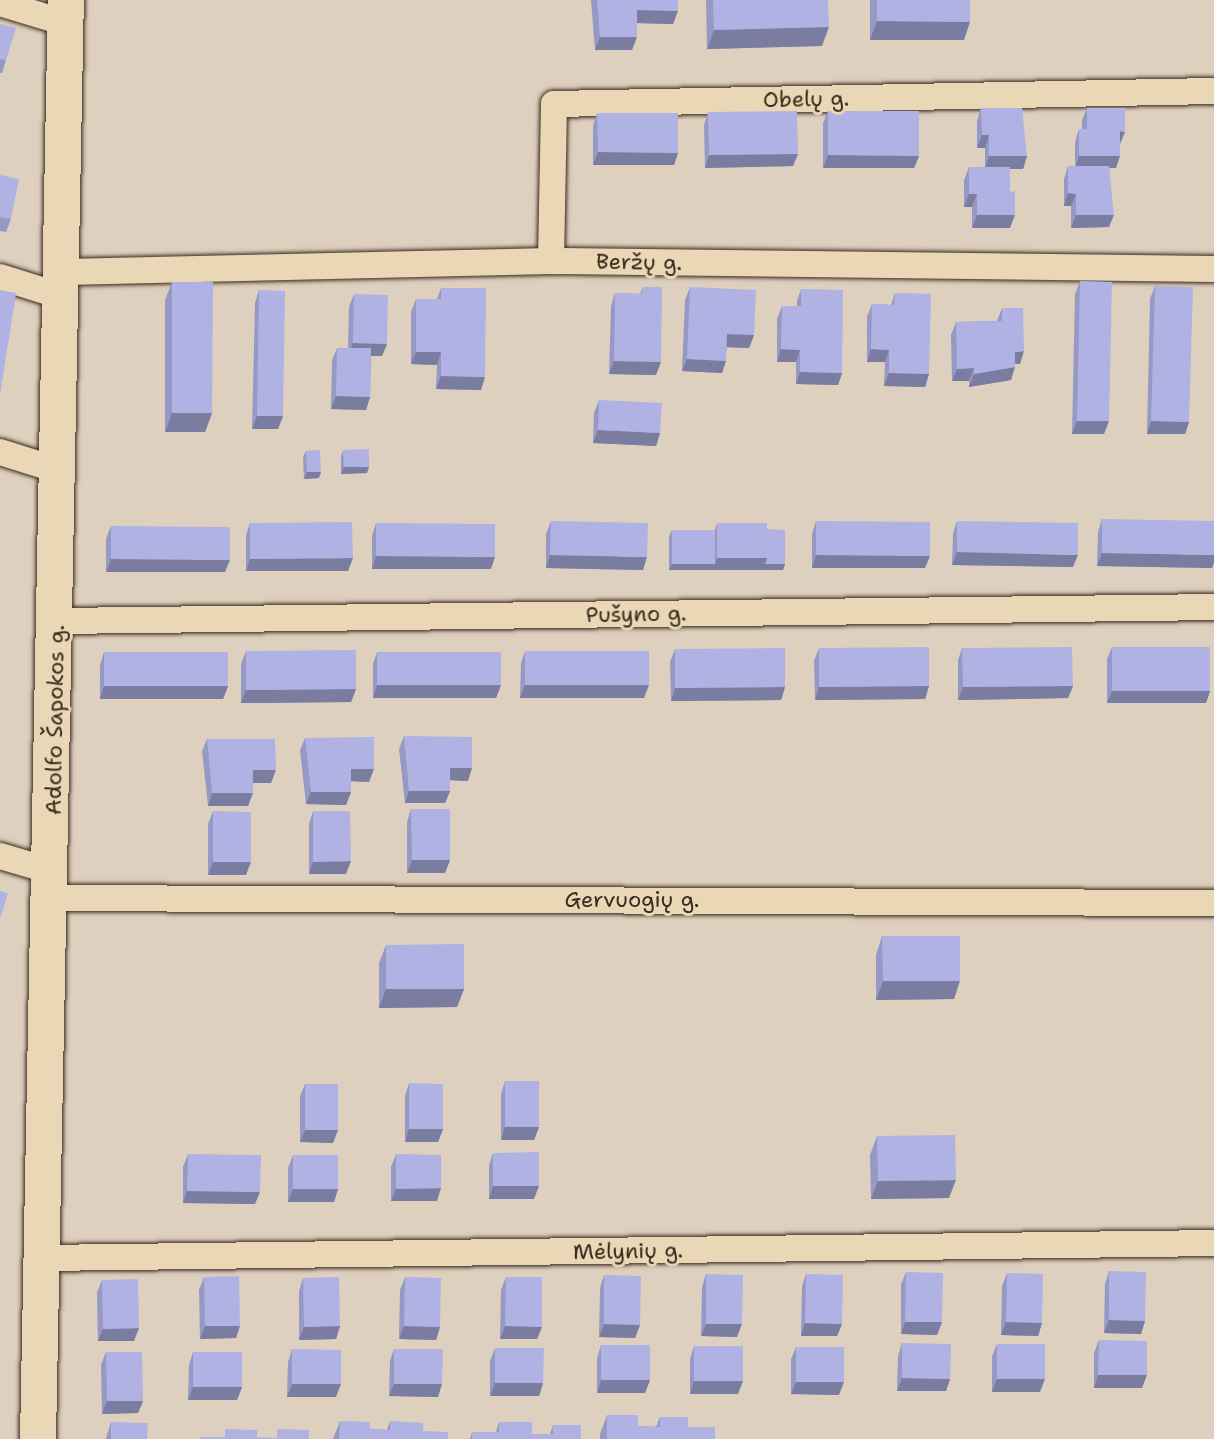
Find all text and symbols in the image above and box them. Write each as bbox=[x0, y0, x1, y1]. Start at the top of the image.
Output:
street label: Obelų g. bbox=[763, 85, 849, 113]
street label: Beržų g. bbox=[596, 248, 682, 276]
street label: Pušyno g. bbox=[585, 600, 687, 628]
street label: Adolfo Šapokos g. bbox=[40, 625, 70, 815]
street label: Gervuogių g. bbox=[564, 887, 700, 913]
street label: Mėlynių g. bbox=[573, 1237, 683, 1265]

